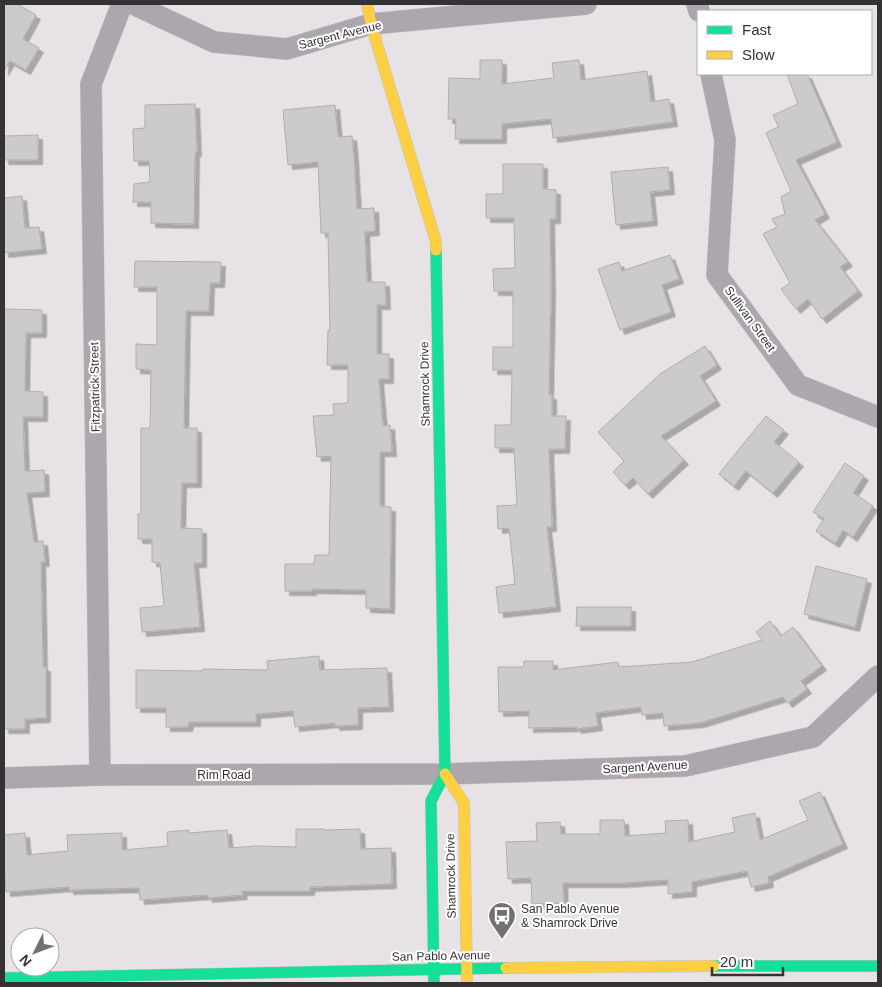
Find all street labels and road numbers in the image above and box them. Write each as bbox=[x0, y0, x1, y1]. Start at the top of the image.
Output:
street label: Sargent Avenue bbox=[297, 18, 383, 52]
street label: Sullivan Street bbox=[722, 284, 779, 355]
street label: Fitzpatrick Street bbox=[87, 341, 103, 432]
street label: Shamrock Drive bbox=[417, 341, 433, 427]
street label: Sargent Avenue bbox=[602, 758, 688, 776]
street label: Rim Road bbox=[197, 768, 251, 782]
street label: Shamrock Drive bbox=[443, 833, 459, 919]
street label: San Pablo Avenue bbox=[392, 948, 491, 964]

